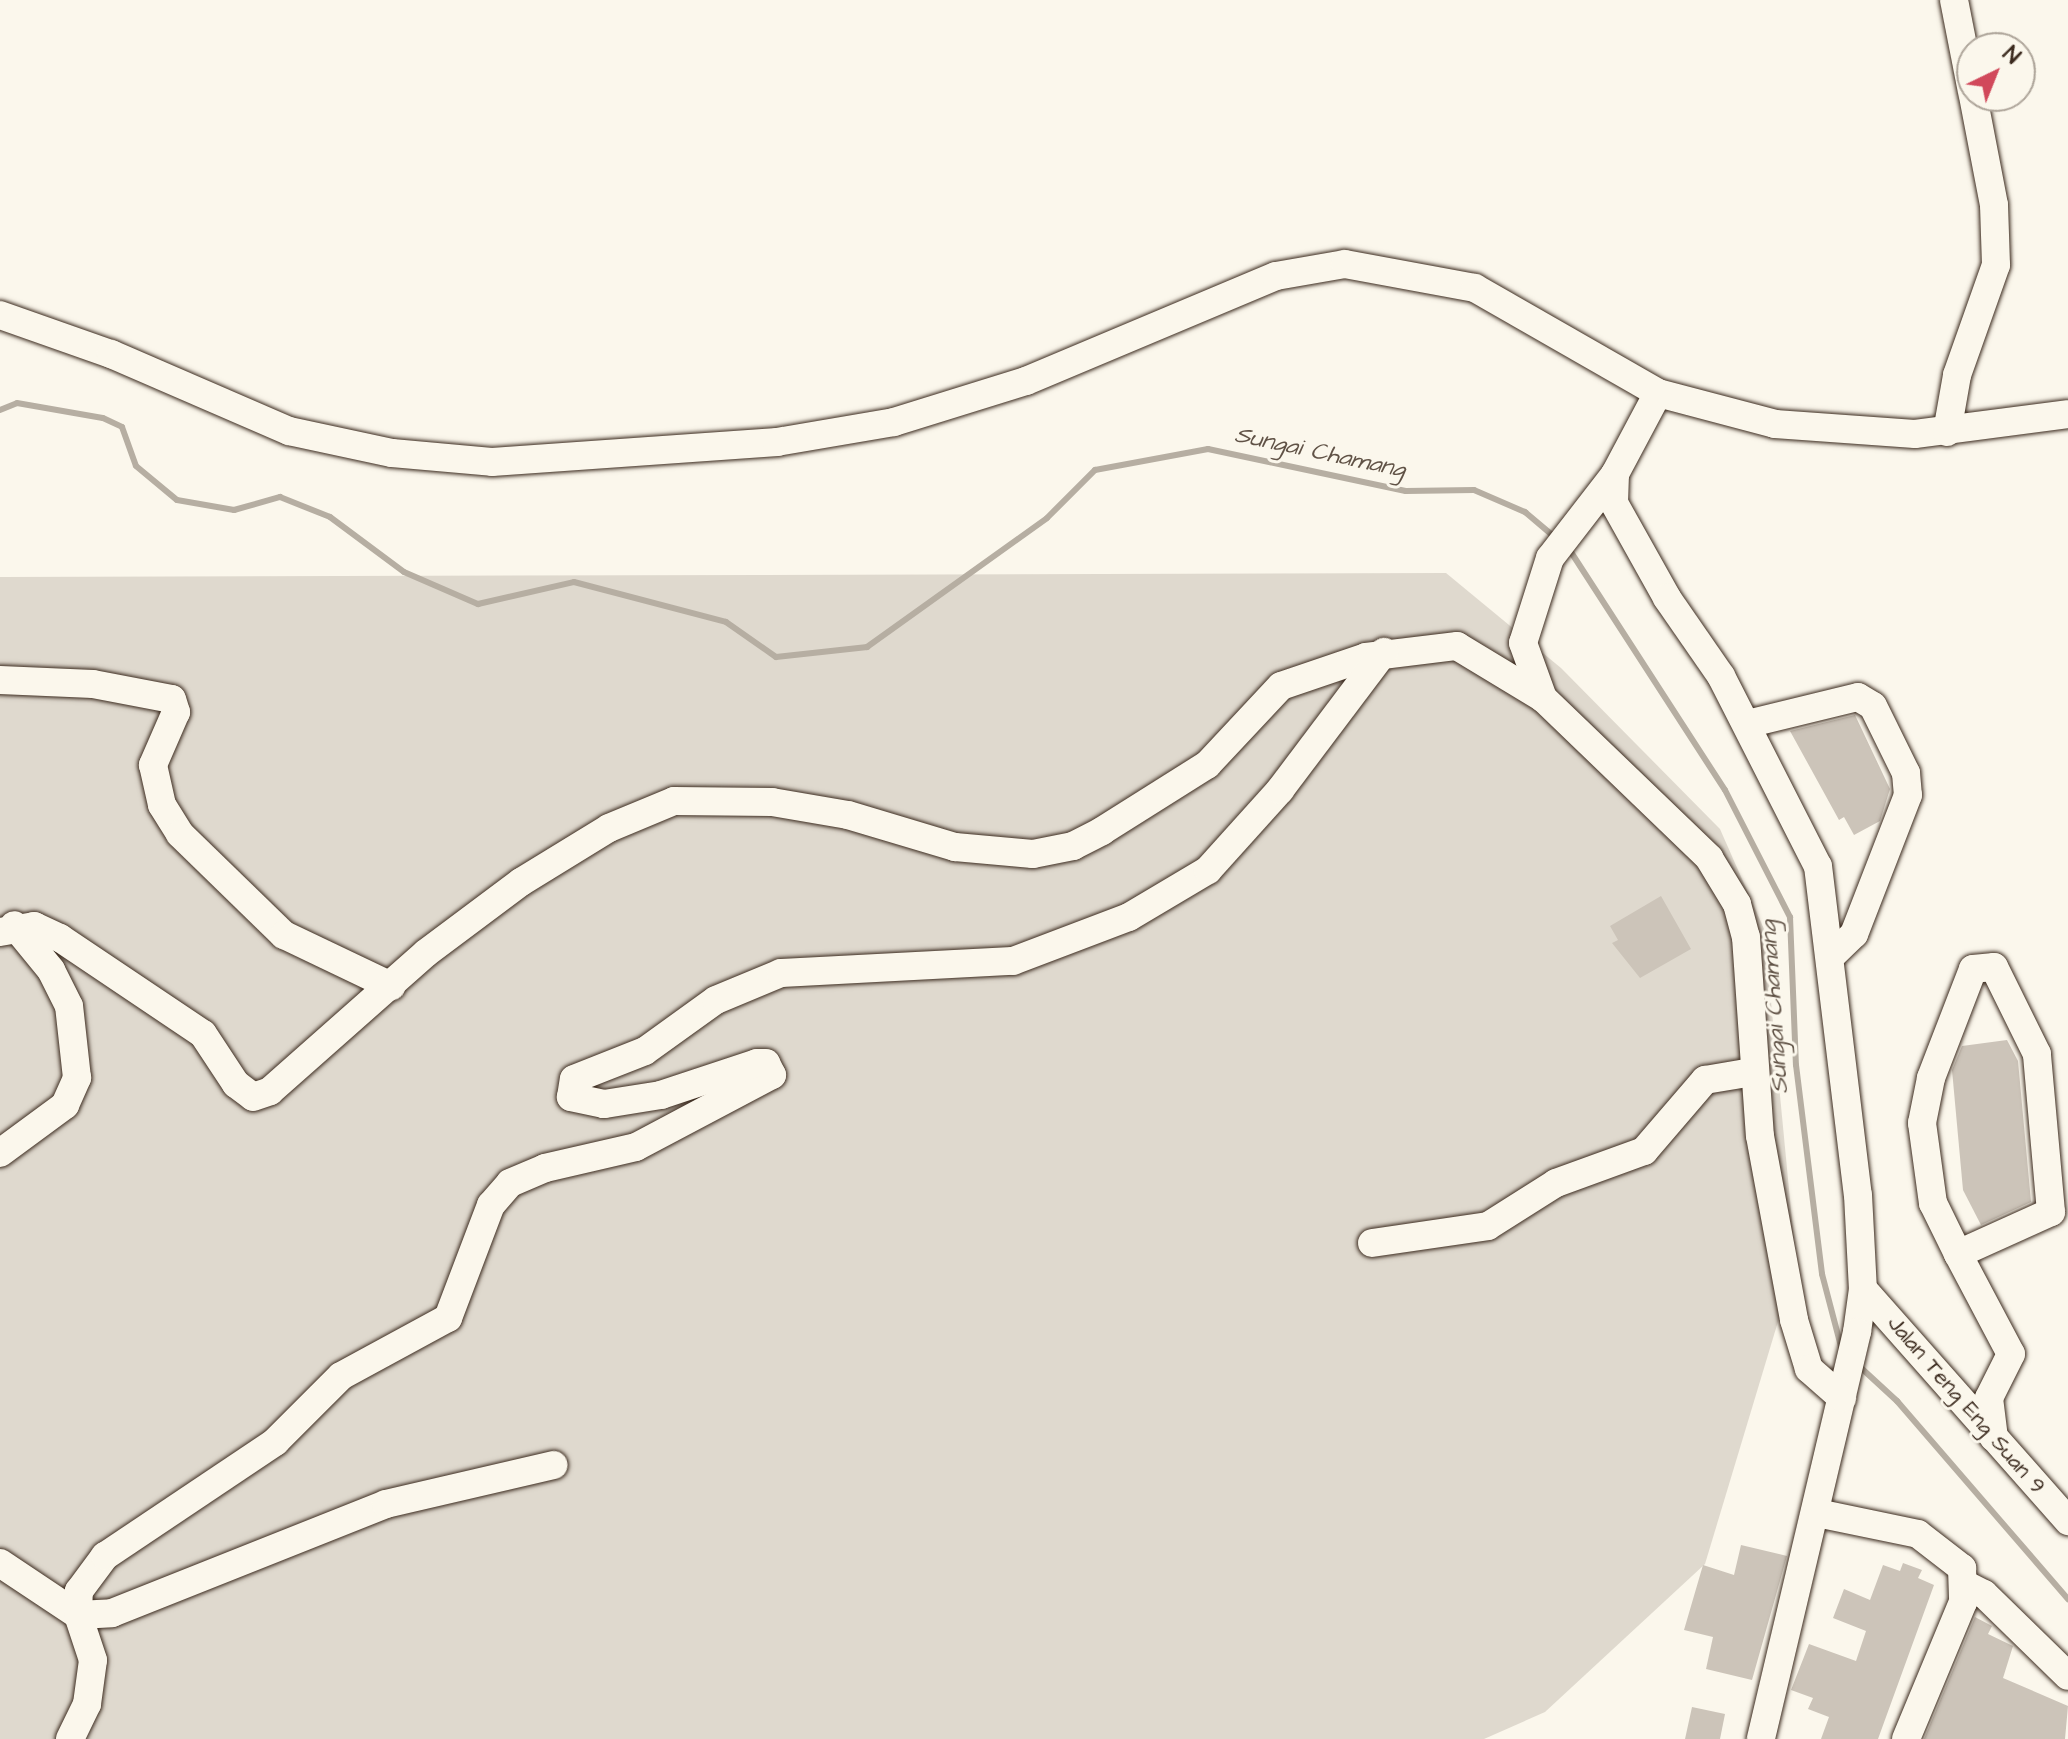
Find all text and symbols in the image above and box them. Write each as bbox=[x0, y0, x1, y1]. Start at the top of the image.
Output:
north arrow bbox=[1956, 32, 2036, 112]
text: N bbox=[1996, 39, 2027, 72]
water label: Sungai Chamang bbox=[1232, 421, 1408, 485]
water label: Sungai Chamang bbox=[1755, 919, 1795, 1095]
street label: Jalan Teng Eng Suan 9 bbox=[1882, 1311, 2050, 1499]

